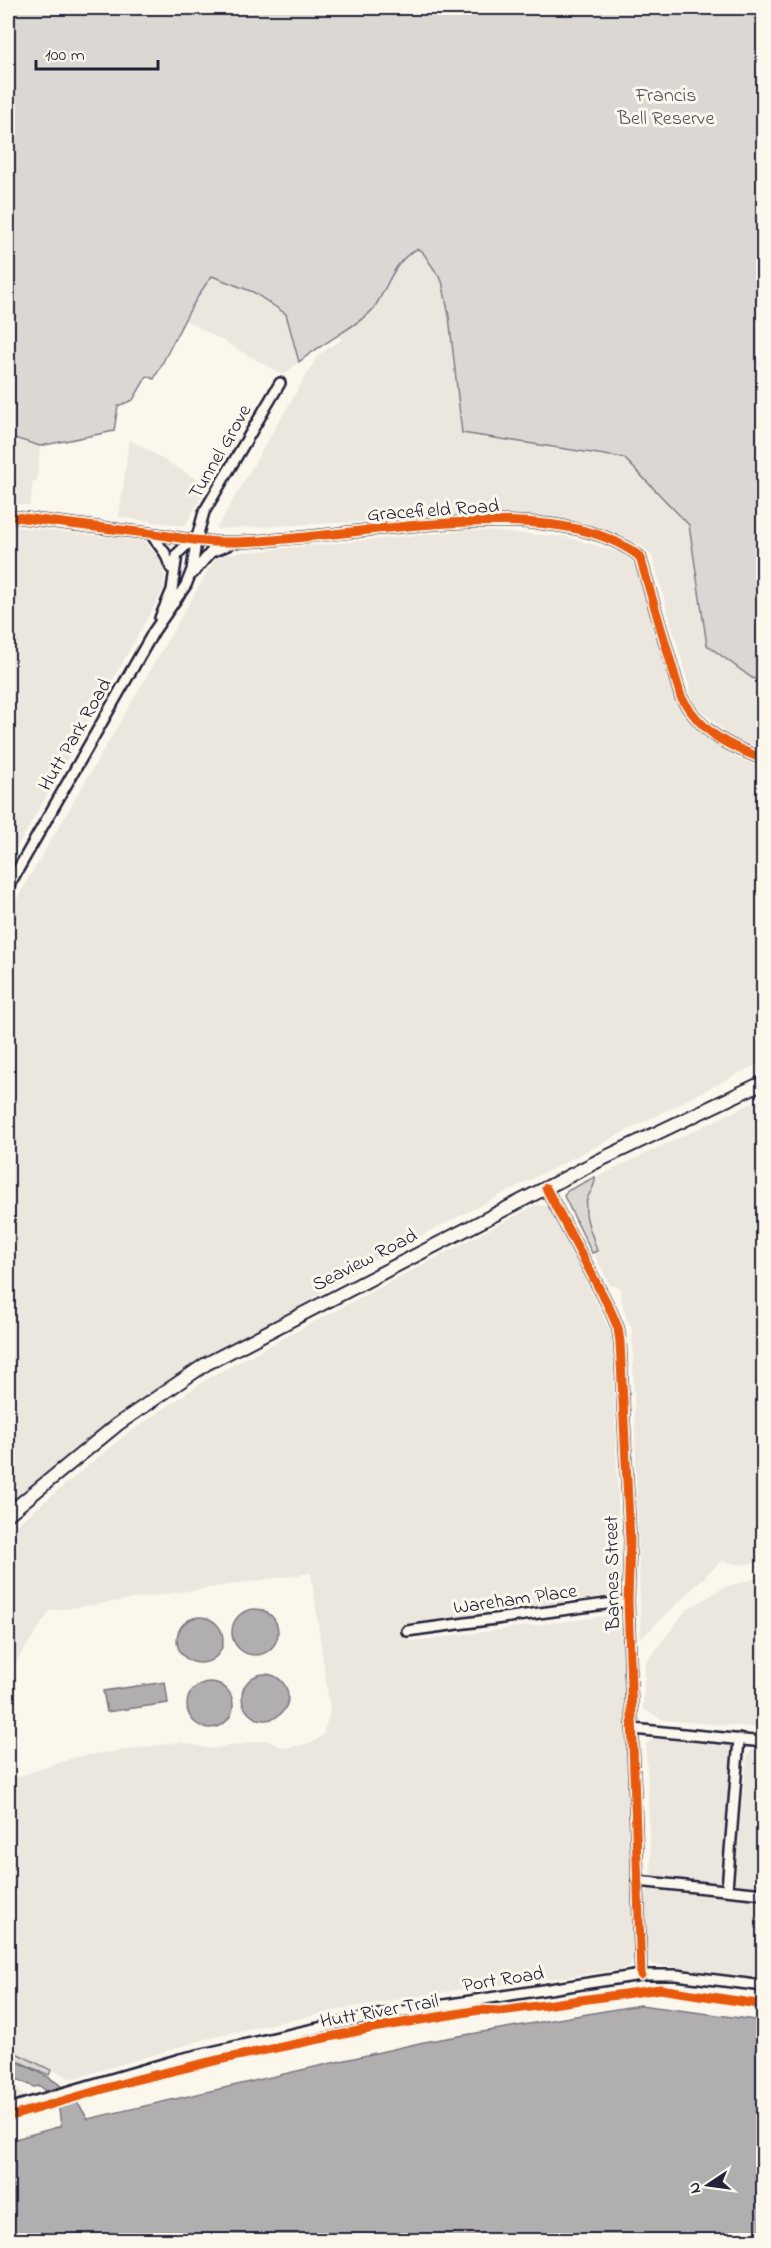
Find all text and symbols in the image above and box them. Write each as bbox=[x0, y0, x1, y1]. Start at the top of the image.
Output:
scale bar bbox=[36, 33, 158, 71]
text: 100 m bbox=[45, 43, 85, 69]
park label: Francis Bell Reserve bbox=[617, 82, 714, 134]
street label: Tunnel Grove bbox=[182, 399, 260, 505]
street label: Gracefield Road bbox=[366, 492, 500, 531]
street label: Hutt Park Road bbox=[32, 673, 120, 797]
street label: Seaview Road bbox=[308, 1222, 423, 1300]
street label: Barnes Street bbox=[598, 1515, 629, 1632]
street label: Wareham Place bbox=[452, 1577, 579, 1624]
street label: Port Road bbox=[461, 1960, 546, 2001]
street label: Hutt River Trail bbox=[318, 1988, 441, 2037]
north arrow bbox=[678, 2155, 738, 2215]
text: N bbox=[682, 2180, 708, 2196]

